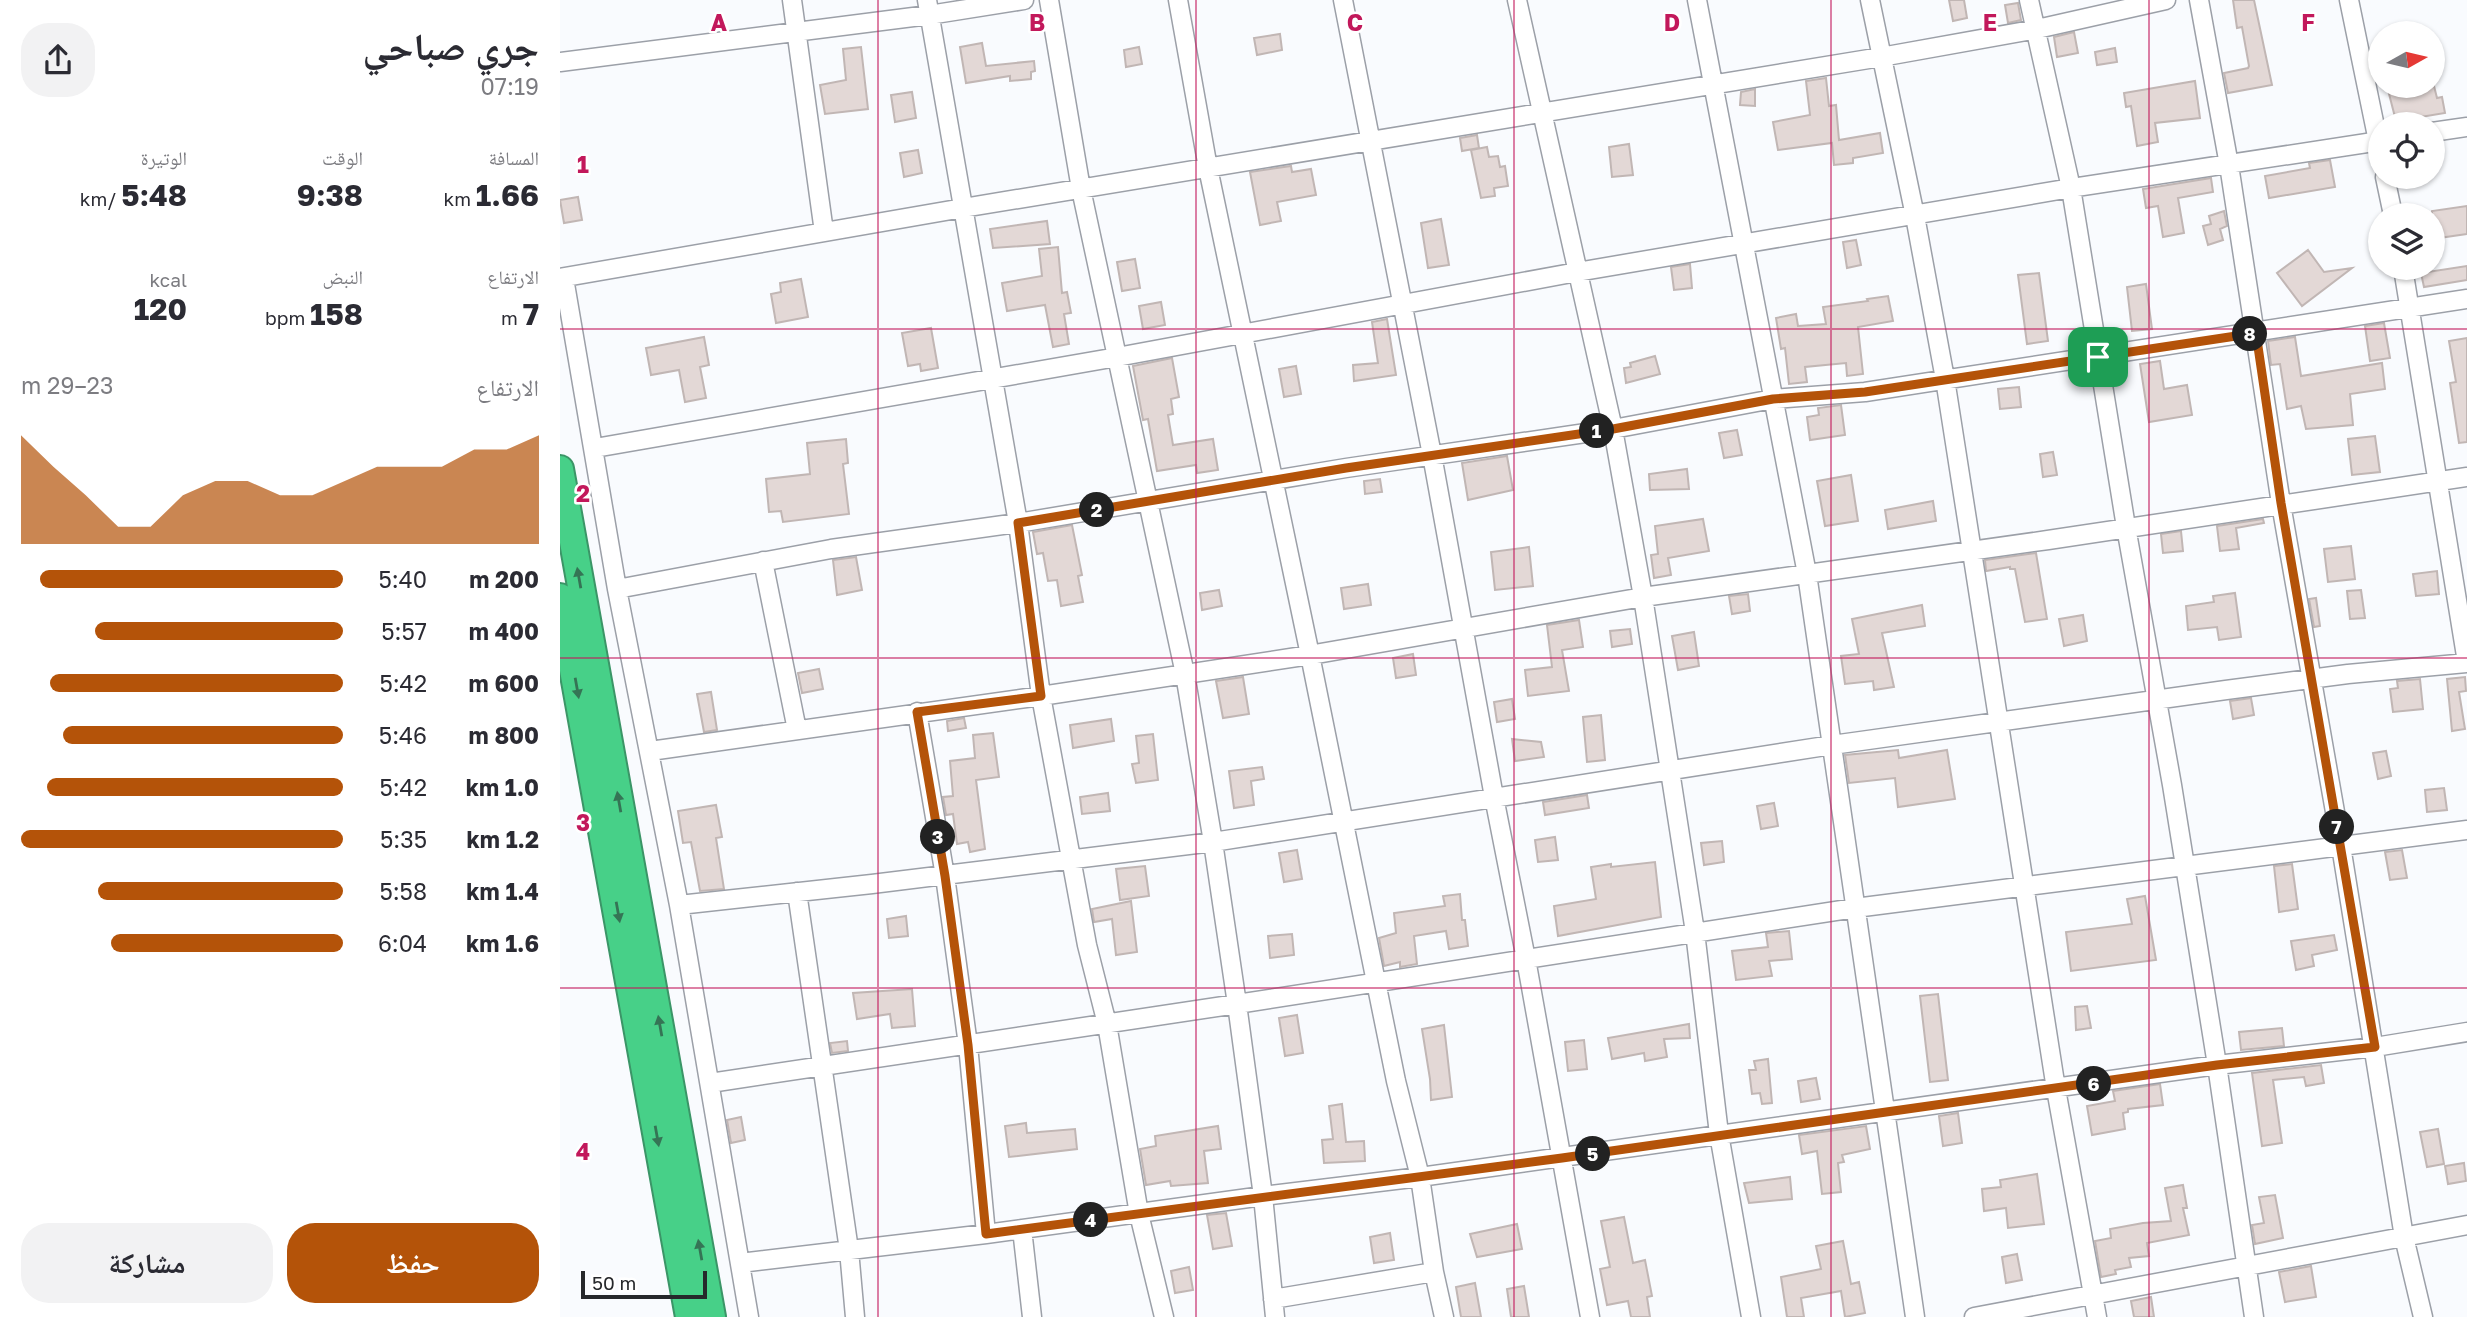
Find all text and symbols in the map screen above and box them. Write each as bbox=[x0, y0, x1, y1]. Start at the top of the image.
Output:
text: A bbox=[711, 8, 728, 36]
text: B bbox=[1029, 8, 1045, 36]
text: C bbox=[1347, 8, 1363, 36]
text: D bbox=[1664, 8, 1680, 36]
text: E bbox=[1983, 8, 1997, 36]
text: F bbox=[2301, 8, 2315, 36]
north arrow bbox=[2368, 21, 2445, 98]
map controls bbox=[2368, 21, 2445, 280]
button: share bbox=[21, 23, 95, 97]
text: جري صباحي bbox=[363, 23, 539, 68]
text: 07:19 bbox=[481, 72, 539, 100]
button: locate bbox=[2368, 112, 2445, 189]
text: الوتيرة bbox=[141, 146, 187, 169]
text: الوقت bbox=[322, 146, 363, 169]
text: المسافة bbox=[489, 146, 539, 169]
text: 1 bbox=[577, 150, 589, 178]
text: 5:48 bbox=[121, 177, 187, 213]
text: 9:38 bbox=[297, 177, 363, 213]
text: 1.66 bbox=[476, 177, 539, 213]
text: /km bbox=[80, 187, 121, 210]
text: km bbox=[444, 187, 476, 210]
button: layers bbox=[2368, 203, 2445, 280]
text: النبض bbox=[322, 265, 363, 288]
text: الارتفاع bbox=[487, 265, 539, 288]
text: kcal bbox=[149, 268, 187, 291]
text: 120 bbox=[134, 291, 187, 327]
text: 158 bbox=[310, 296, 363, 332]
text: 7 bbox=[523, 296, 539, 332]
text: bpm bbox=[265, 306, 310, 329]
text: m bbox=[501, 306, 523, 329]
pin: 8 bbox=[2232, 316, 2268, 352]
text: 8 bbox=[2243, 322, 2256, 345]
pin bbox=[2068, 327, 2128, 387]
icon: arrive bbox=[2079, 338, 2117, 376]
text: 23–29 m bbox=[21, 371, 113, 399]
text: الارتفاع bbox=[476, 373, 539, 401]
pin: 1 bbox=[1580, 414, 1614, 448]
text: 1 bbox=[1592, 419, 1601, 442]
text: 2 bbox=[576, 479, 590, 507]
pin: 2 bbox=[1080, 492, 1114, 528]
text: 2 bbox=[1091, 498, 1102, 521]
text: 5:40 bbox=[378, 565, 427, 593]
text: 200 m bbox=[469, 565, 539, 593]
one-way arrow bbox=[573, 567, 584, 589]
text: 5:57 bbox=[381, 617, 427, 645]
text: 400 m bbox=[469, 617, 539, 645]
text: 5:42 bbox=[379, 669, 427, 697]
text: 600 m bbox=[469, 669, 539, 697]
one-way arrow bbox=[571, 677, 582, 699]
text: 5:46 bbox=[379, 721, 427, 749]
text: 800 m bbox=[469, 721, 539, 749]
text: 5:42 bbox=[379, 773, 427, 801]
text: 1.0 km bbox=[466, 773, 539, 801]
one-way arrow bbox=[614, 791, 625, 813]
text: 3 bbox=[576, 808, 590, 836]
pin: 7 bbox=[2320, 810, 2355, 844]
text: 7 bbox=[2331, 815, 2342, 838]
pin: 3 bbox=[920, 820, 956, 854]
text: 5:35 bbox=[380, 825, 427, 853]
text: 1.2 km bbox=[467, 825, 539, 853]
text: 3 bbox=[932, 825, 943, 848]
text: 5:58 bbox=[379, 877, 427, 905]
text: 1.4 km bbox=[466, 877, 539, 905]
one-way arrow bbox=[613, 901, 624, 923]
text: 6:04 bbox=[378, 929, 427, 957]
text: 1.6 km bbox=[466, 929, 539, 957]
one-way arrow bbox=[654, 1015, 665, 1037]
pin: 6 bbox=[2076, 1066, 2112, 1102]
text: 6 bbox=[2087, 1072, 2100, 1095]
one-way arrow bbox=[652, 1125, 663, 1147]
pin: 5 bbox=[1576, 1136, 1610, 1172]
text: 4 bbox=[576, 1137, 590, 1165]
text: 5 bbox=[1587, 1142, 1598, 1165]
pin: 4 bbox=[1074, 1202, 1108, 1238]
text: 4 bbox=[1085, 1208, 1096, 1231]
button: مشاركة bbox=[21, 1223, 273, 1303]
button: حفظ bbox=[287, 1223, 539, 1303]
one-way arrow bbox=[694, 1239, 705, 1261]
scale bar bbox=[581, 1268, 707, 1300]
text: 50 m bbox=[592, 1271, 636, 1294]

